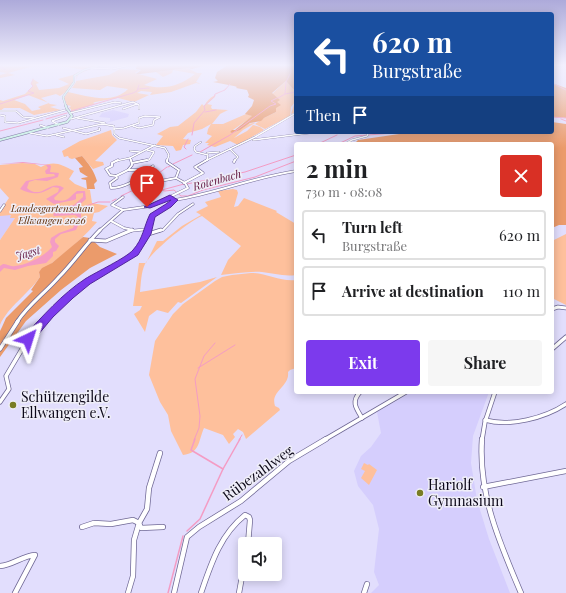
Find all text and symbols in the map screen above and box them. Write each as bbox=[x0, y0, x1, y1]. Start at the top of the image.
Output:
text: 620 m bbox=[372, 23, 452, 60]
icon: left bbox=[306, 28, 358, 80]
text: Burgstraße bbox=[372, 59, 462, 83]
icon: arrive bbox=[349, 104, 371, 126]
text: Then bbox=[306, 105, 341, 125]
text: 2 min bbox=[306, 152, 368, 184]
button: close bbox=[500, 155, 542, 197]
water label: Rotenbach bbox=[190, 165, 243, 194]
pin bbox=[130, 166, 164, 207]
icon: arrive bbox=[136, 172, 158, 194]
text: 730 m · 08:08 bbox=[306, 183, 382, 200]
park label: Landesgartenschau Ellwangen 2026 bbox=[10, 201, 93, 227]
text: Turn left bbox=[342, 217, 403, 237]
icon: left bbox=[308, 224, 330, 246]
text: 620 m bbox=[499, 225, 540, 245]
text: Burgstraße bbox=[342, 237, 407, 254]
water label: Jagst bbox=[14, 242, 43, 263]
icon: arrive bbox=[308, 280, 330, 302]
text: Arrive at destination bbox=[342, 281, 484, 301]
text: 110 m bbox=[503, 281, 540, 301]
position arrow bbox=[7, 318, 49, 360]
button: Exit bbox=[306, 340, 420, 386]
button: Share bbox=[428, 340, 542, 386]
place label: Schützengilde Ellwangen e.V. bbox=[21, 387, 111, 422]
marker: Schützengilde Ellwangen e.V. bbox=[8, 400, 18, 410]
street label: Rübezahlweg bbox=[218, 440, 297, 505]
place label: Hariolf Gymnasium bbox=[428, 475, 504, 510]
marker: Hariolf Gymnasium bbox=[415, 488, 425, 498]
map controls bbox=[238, 537, 282, 581]
button: sound bbox=[238, 537, 282, 581]

